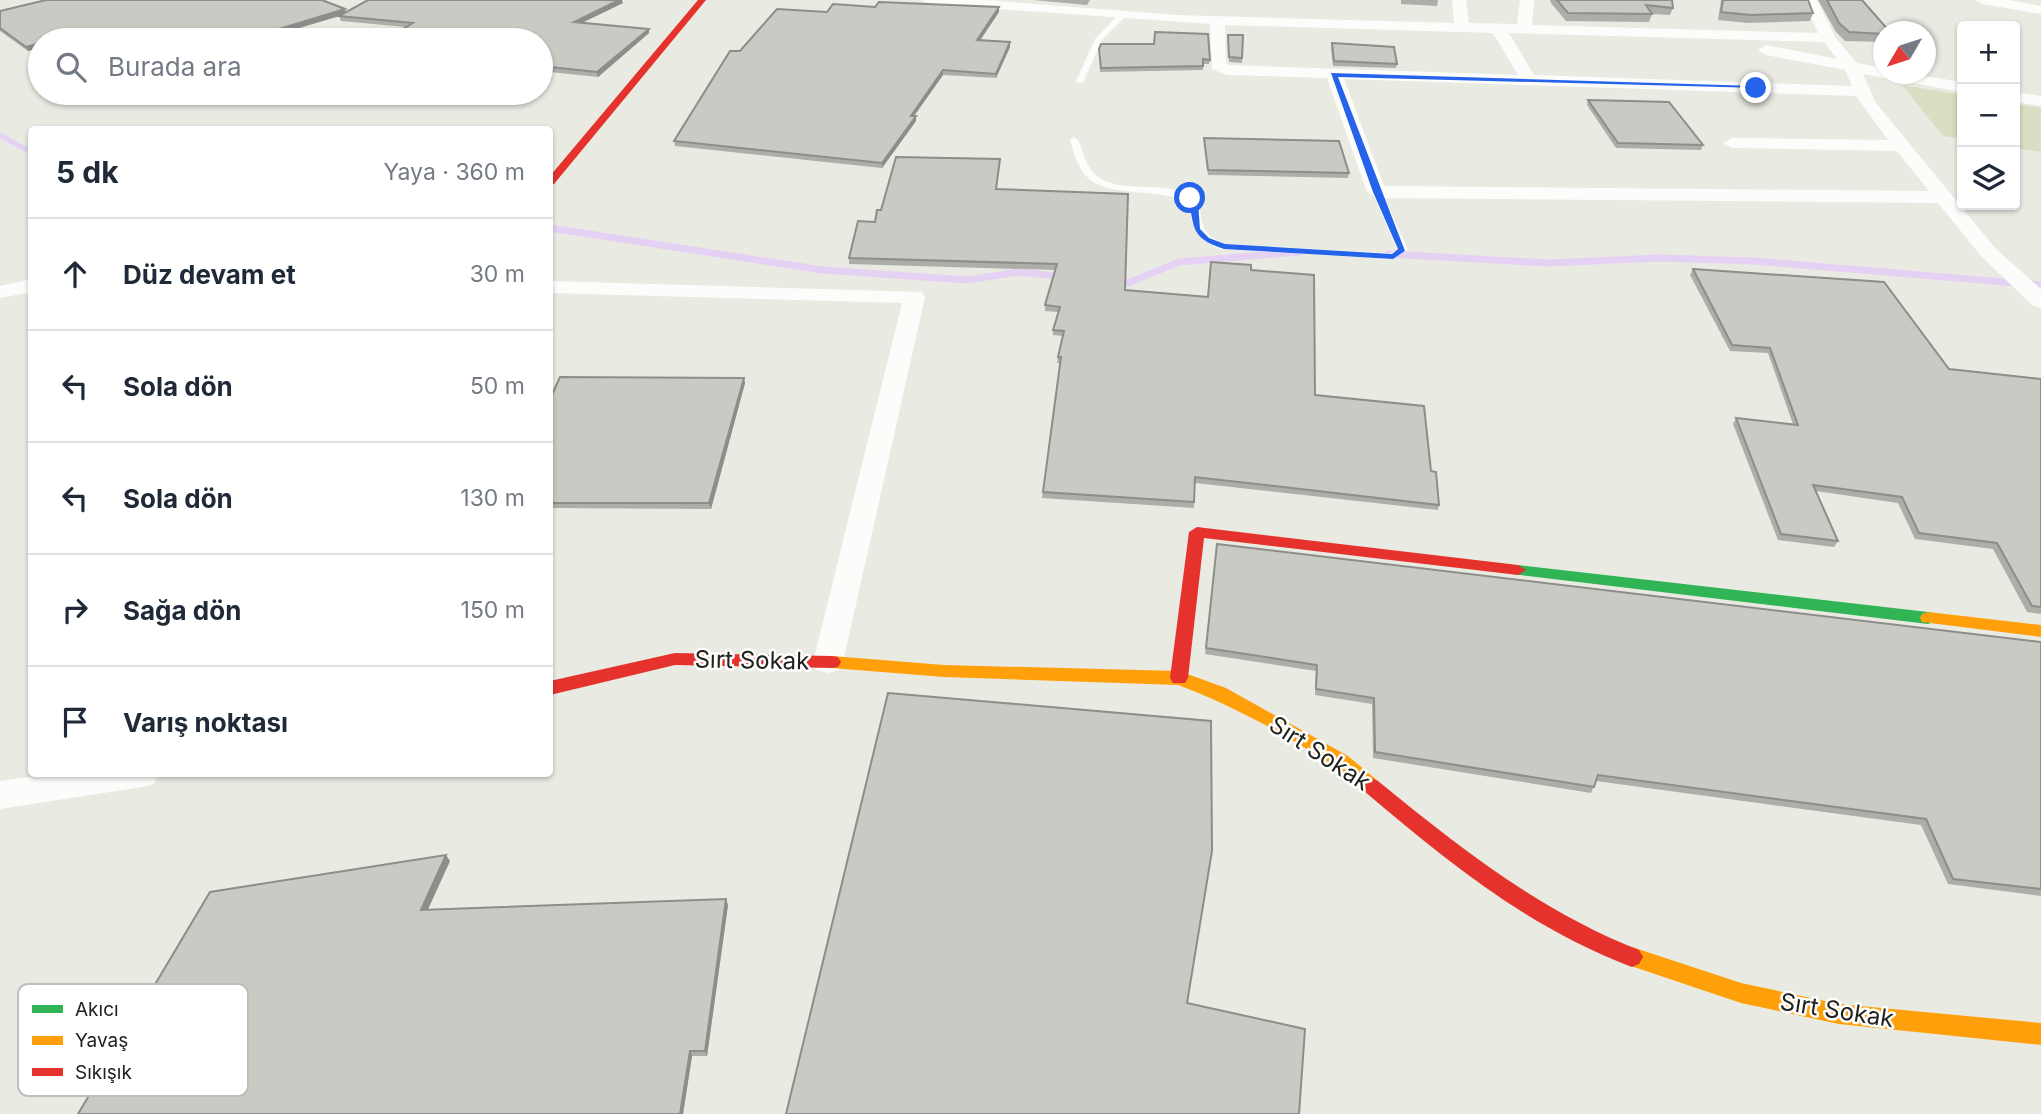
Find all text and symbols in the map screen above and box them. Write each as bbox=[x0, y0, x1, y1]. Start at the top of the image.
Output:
north arrow bbox=[1873, 21, 1936, 84]
map controls bbox=[1957, 21, 2020, 210]
button: + bbox=[1957, 21, 2020, 84]
search box bbox=[28, 28, 553, 105]
icon: search bbox=[52, 48, 90, 86]
text: Burada ara bbox=[108, 51, 242, 82]
route end bbox=[1740, 72, 1771, 103]
button: − bbox=[1957, 84, 2020, 147]
button: layers bbox=[1957, 147, 2020, 210]
text: 5 dk bbox=[56, 154, 119, 190]
text: Yaya · 360 m bbox=[384, 158, 525, 186]
route start bbox=[1174, 182, 1205, 213]
icon: ahead bbox=[56, 255, 94, 293]
text: Düz devam et bbox=[123, 259, 296, 290]
text: 30 m bbox=[470, 260, 525, 288]
icon: left bbox=[56, 367, 94, 405]
text: Sola dön bbox=[123, 371, 233, 402]
text: 50 m bbox=[470, 372, 525, 400]
icon: left bbox=[56, 479, 94, 517]
text: Sola dön bbox=[123, 483, 233, 514]
text: 130 m bbox=[460, 484, 525, 512]
icon: right bbox=[56, 591, 94, 629]
text: Sağa dön bbox=[123, 595, 241, 626]
text: 150 m bbox=[461, 596, 525, 624]
street label: Sırt Sokak bbox=[694, 645, 810, 675]
icon: arrive bbox=[56, 703, 94, 741]
text: Varış noktası bbox=[123, 707, 288, 738]
street label: Sırt Sokak bbox=[1264, 710, 1376, 796]
legend bbox=[18, 984, 248, 1096]
street label: Sırt Sokak bbox=[1778, 987, 1896, 1033]
text: Akıcı bbox=[75, 998, 119, 1021]
text: Yavaş bbox=[75, 1029, 128, 1052]
text: Sıkışık bbox=[75, 1061, 132, 1084]

